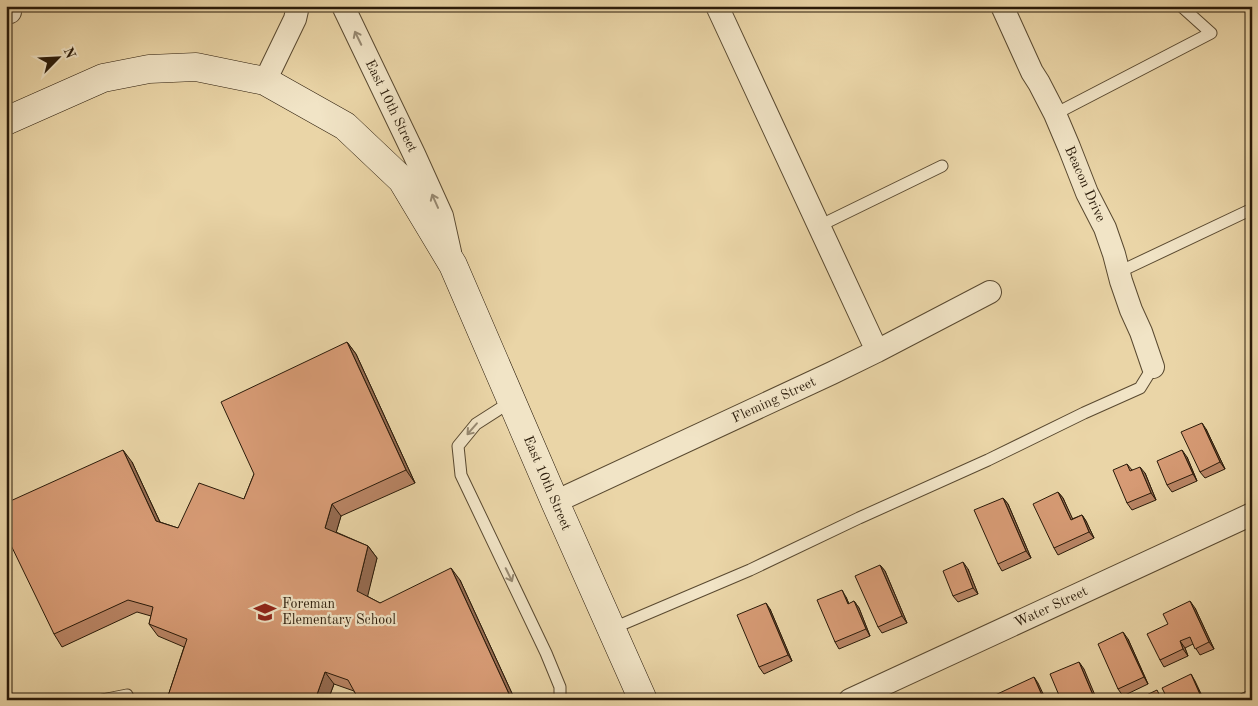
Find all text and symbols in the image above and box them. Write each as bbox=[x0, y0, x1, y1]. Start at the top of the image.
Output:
one-way arrow bbox=[353, 31, 363, 46]
north arrow bbox=[32, 32, 82, 82]
text: N bbox=[60, 45, 78, 61]
street label: East 10th Street bbox=[363, 57, 420, 155]
street label: Beacon Drive bbox=[1062, 144, 1108, 224]
one-way arrow bbox=[430, 194, 439, 209]
street label: Fleming Street bbox=[730, 374, 818, 426]
one-way arrow bbox=[467, 422, 478, 435]
street label: East 10th Street bbox=[521, 434, 573, 532]
one-way arrow bbox=[505, 567, 514, 582]
street label: Water Street bbox=[1012, 584, 1090, 630]
place label: Foreman Elementary School bbox=[282, 597, 396, 627]
school or university icon: Foreman Elementary School bbox=[252, 599, 278, 625]

